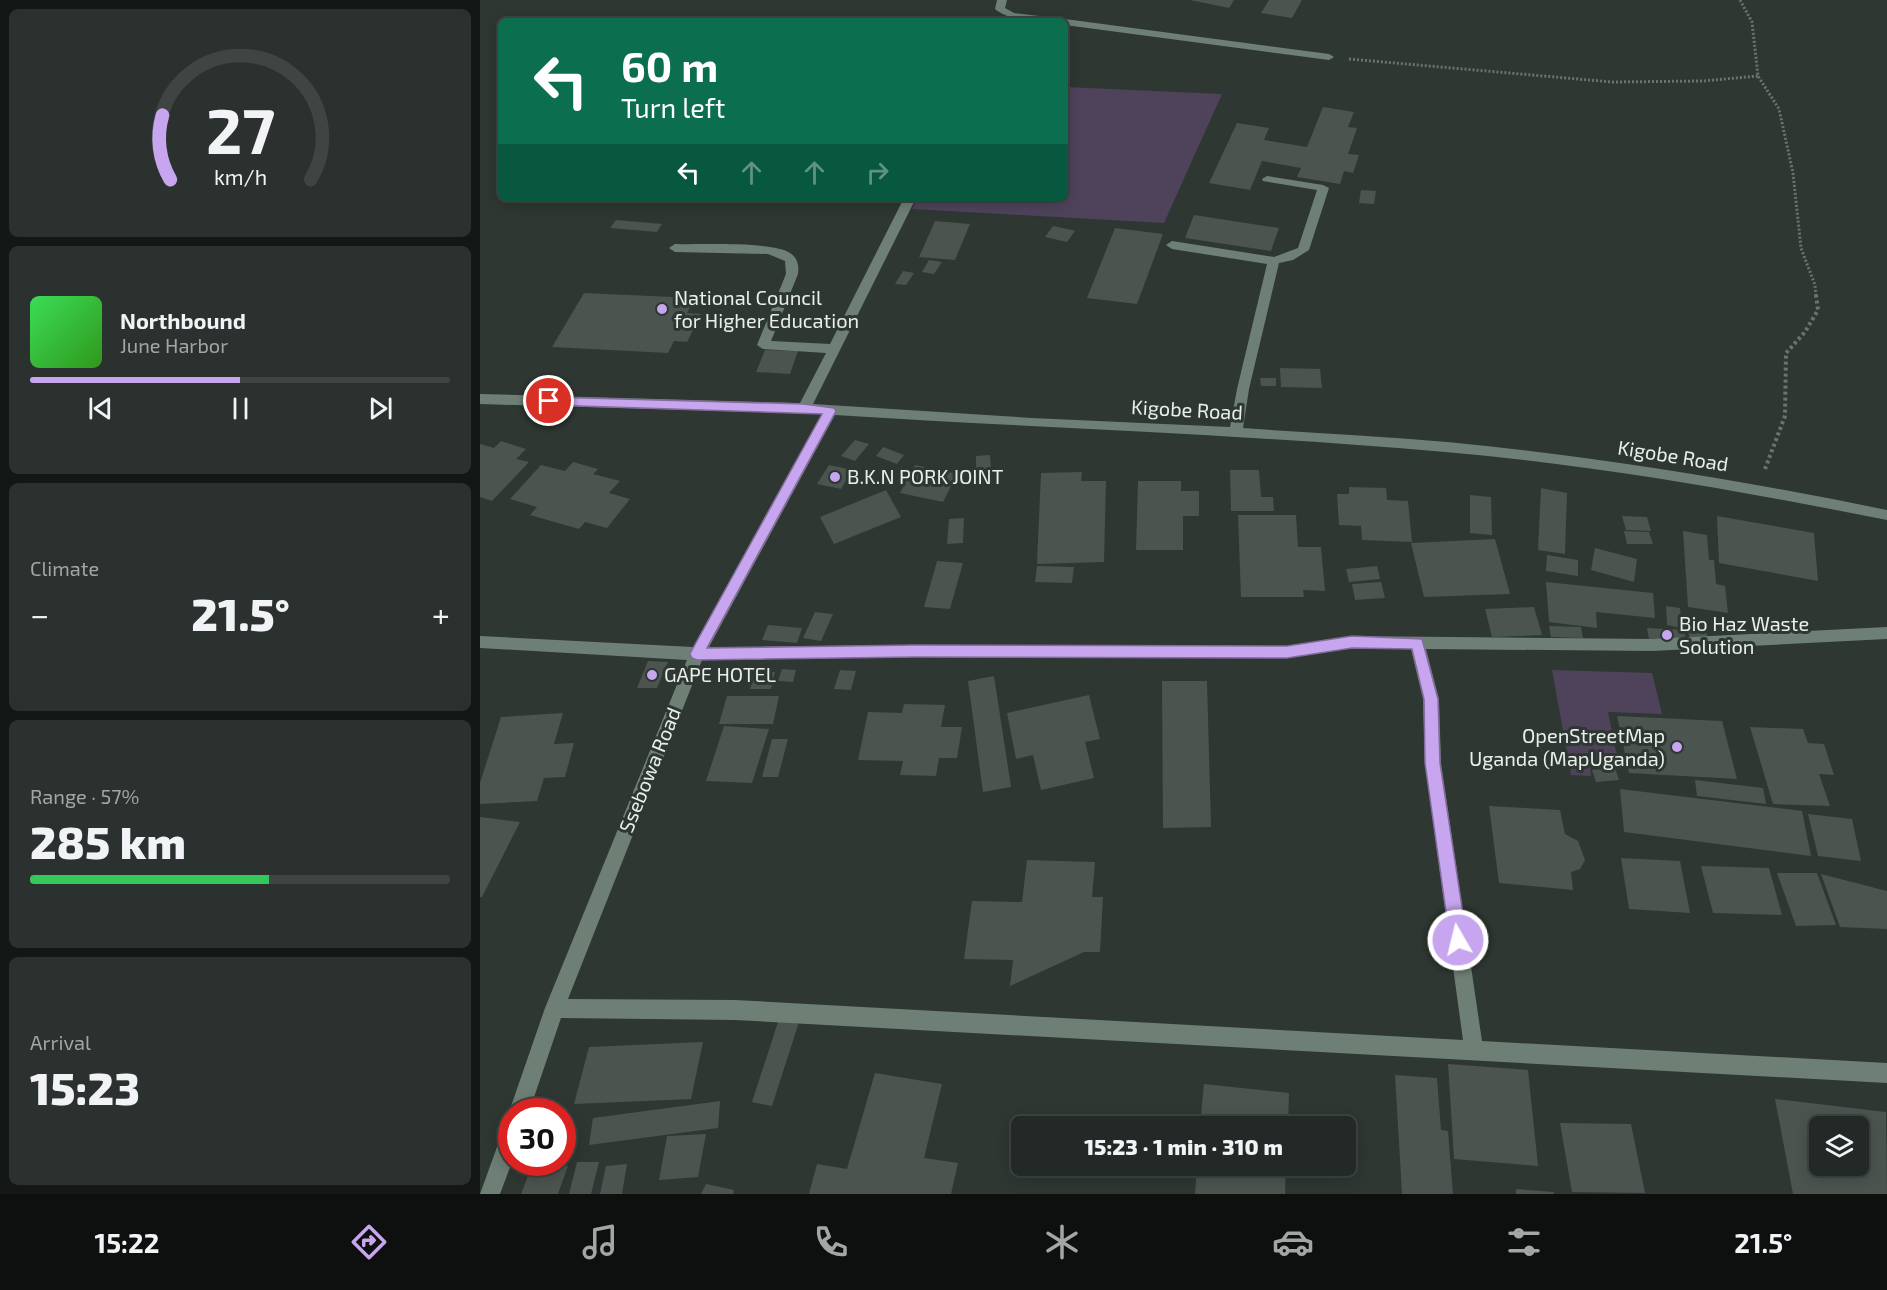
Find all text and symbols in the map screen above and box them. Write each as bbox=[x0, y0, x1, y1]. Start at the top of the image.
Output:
text: 60 m bbox=[621, 40, 718, 90]
icon: left bbox=[522, 42, 600, 120]
text: Turn left bbox=[621, 91, 725, 123]
text: 27 bbox=[205, 92, 275, 167]
icon: left bbox=[672, 156, 705, 189]
icon: ahead bbox=[735, 156, 768, 189]
icon: ahead bbox=[798, 156, 831, 189]
icon: right bbox=[861, 156, 894, 189]
text: km/h bbox=[213, 164, 267, 189]
place label: National Council for Higher Education bbox=[674, 285, 859, 332]
marker: National Council for Higher Education bbox=[655, 302, 669, 316]
text: Northbound bbox=[120, 307, 246, 333]
text: June Harbor bbox=[120, 333, 228, 357]
pin bbox=[523, 375, 574, 426]
icon: arrive bbox=[532, 384, 565, 417]
icon: previous bbox=[84, 392, 117, 425]
icon: pause bbox=[224, 392, 257, 425]
icon: next bbox=[364, 392, 397, 425]
street label: Kigobe Road bbox=[1131, 394, 1244, 424]
street label: Kigobe Road bbox=[1616, 434, 1730, 476]
place label: B.K.N PORK JOINT bbox=[847, 464, 1004, 488]
marker: B.K.N PORK JOINT bbox=[828, 470, 842, 484]
text: Climate bbox=[30, 556, 99, 580]
text: 21.5° bbox=[191, 586, 290, 640]
text: − bbox=[30, 594, 49, 634]
text: + bbox=[432, 594, 450, 634]
place label: Bio Haz Waste Solution bbox=[1679, 611, 1809, 658]
marker: Bio Haz Waste Solution bbox=[1660, 628, 1674, 642]
place label: GAPE HOTEL bbox=[664, 662, 776, 686]
marker: GAPE HOTEL bbox=[645, 668, 659, 682]
street label: Ssebowa Road bbox=[613, 704, 685, 836]
place label: OpenStreetMap Uganda (MapUganda) bbox=[1469, 723, 1665, 770]
marker: OpenStreetMap Uganda (MapUganda) bbox=[1670, 740, 1684, 754]
text: Range · 57% bbox=[30, 784, 139, 808]
text: 285 km bbox=[30, 814, 186, 868]
position arrow bbox=[1426, 908, 1490, 972]
text: Arrival bbox=[30, 1030, 91, 1054]
text: 15:23 bbox=[30, 1060, 140, 1114]
speed limit sign: 30 bbox=[498, 1098, 576, 1176]
map controls bbox=[1809, 1116, 1869, 1176]
button: layers bbox=[1809, 1116, 1869, 1176]
text: 15:23 · 1 min · 310 m bbox=[1084, 1133, 1283, 1159]
icon: directions bbox=[348, 1221, 390, 1263]
icon: music bbox=[579, 1221, 621, 1263]
icon: phone bbox=[810, 1221, 852, 1263]
icon: climate bbox=[1041, 1221, 1083, 1263]
icon: car bbox=[1272, 1221, 1314, 1263]
icon: filters bbox=[1503, 1221, 1545, 1263]
text: 15:22 bbox=[94, 1226, 159, 1258]
text: 21.5° bbox=[1734, 1226, 1792, 1258]

